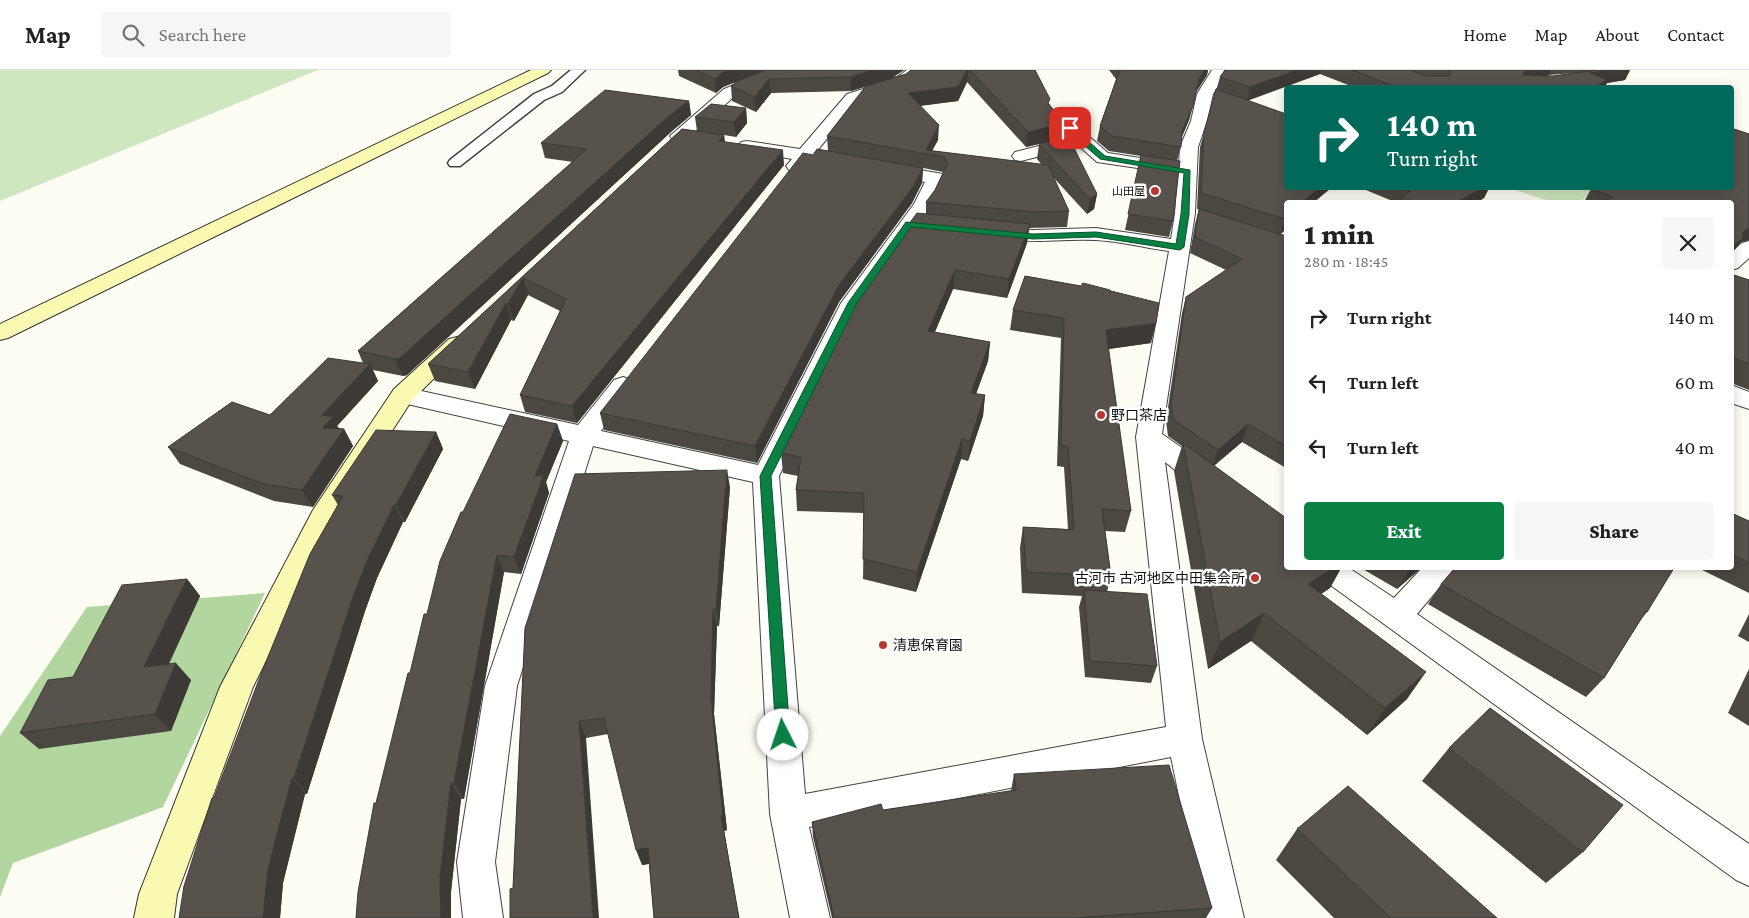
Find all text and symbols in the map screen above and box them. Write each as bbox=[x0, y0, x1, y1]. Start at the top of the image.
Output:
search box bbox=[101, 12, 451, 57]
text: Map bbox=[25, 21, 71, 48]
icon: search bbox=[119, 21, 147, 49]
text: Search here bbox=[159, 24, 246, 45]
text: Home bbox=[1464, 25, 1507, 45]
text: Map bbox=[1535, 25, 1567, 45]
text: About bbox=[1595, 25, 1639, 45]
text: Contact bbox=[1667, 25, 1724, 45]
icon: right bbox=[1304, 105, 1369, 170]
text: 140 m bbox=[1387, 105, 1477, 144]
pin bbox=[1049, 107, 1091, 149]
icon: arrive bbox=[1056, 114, 1084, 142]
text: Turn right bbox=[1387, 146, 1478, 171]
place label: 山田屋 bbox=[1112, 185, 1145, 197]
marker: 山田屋 bbox=[1149, 185, 1161, 197]
text: 1 min bbox=[1304, 217, 1374, 250]
button: close bbox=[1662, 217, 1714, 269]
text: 280 m · 18:45 bbox=[1304, 253, 1388, 270]
icon: right bbox=[1304, 304, 1332, 332]
text: Turn right bbox=[1347, 307, 1432, 328]
text: 140 m bbox=[1668, 307, 1714, 328]
icon: left bbox=[1304, 369, 1332, 397]
text: Turn left bbox=[1347, 372, 1419, 393]
text: 60 m bbox=[1675, 372, 1714, 393]
place label: 野口茶店 bbox=[1111, 407, 1167, 423]
marker: 野口茶店 bbox=[1095, 409, 1107, 421]
icon: left bbox=[1304, 434, 1332, 462]
text: Turn left bbox=[1347, 437, 1419, 458]
text: 40 m bbox=[1675, 437, 1714, 458]
button: Exit bbox=[1304, 502, 1504, 560]
button: Share bbox=[1514, 502, 1714, 560]
place label: 古河市 古河地区中田集会所 bbox=[1074, 570, 1245, 586]
marker: 古河市 古河地区中田集会所 bbox=[1249, 572, 1261, 584]
place label: 清恵保育園 bbox=[893, 637, 963, 653]
marker: 清恵保育園 bbox=[877, 639, 889, 651]
position arrow bbox=[756, 708, 808, 760]

